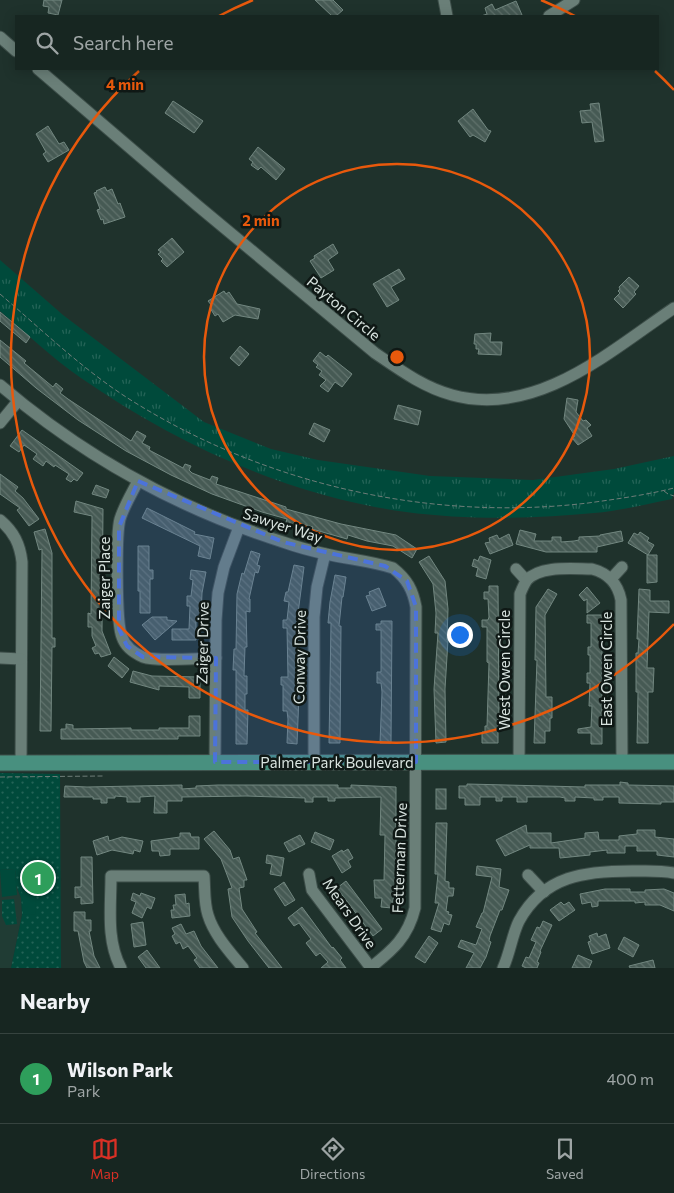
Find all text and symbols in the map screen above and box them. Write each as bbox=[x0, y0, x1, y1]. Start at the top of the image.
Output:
search box bbox=[15, 15, 659, 70]
icon: search bbox=[33, 29, 61, 57]
text: Search here bbox=[73, 31, 173, 54]
text: 4 min bbox=[106, 75, 144, 93]
text: 2 min bbox=[242, 211, 280, 229]
street label: Payton Circle bbox=[304, 272, 384, 344]
centre of rings bbox=[388, 348, 406, 366]
street label: Sawyer Way bbox=[241, 504, 325, 546]
street label: Zaiger Place bbox=[95, 536, 113, 619]
street label: Zaiger Drive bbox=[192, 601, 212, 685]
street label: Conway Drive bbox=[289, 610, 309, 704]
street label: West Owen Circle bbox=[495, 610, 513, 730]
street label: East Owen Circle bbox=[597, 611, 615, 726]
your location bbox=[447, 622, 473, 648]
street label: Palmer Park Boulevard bbox=[260, 753, 414, 771]
street label: Fetterman Drive bbox=[388, 802, 410, 914]
pin: 1 bbox=[22, 859, 54, 897]
street label: Mears Drive bbox=[319, 874, 381, 952]
text: Nearby bbox=[20, 988, 90, 1013]
text: Wilson Park bbox=[67, 1058, 173, 1081]
text: 1 bbox=[32, 1069, 40, 1088]
text: 400 m bbox=[606, 1069, 654, 1088]
text: Park bbox=[67, 1081, 100, 1100]
tab: Map bbox=[90, 1135, 119, 1182]
tab: Directions bbox=[300, 1135, 365, 1182]
tab: Saved bbox=[546, 1135, 584, 1182]

